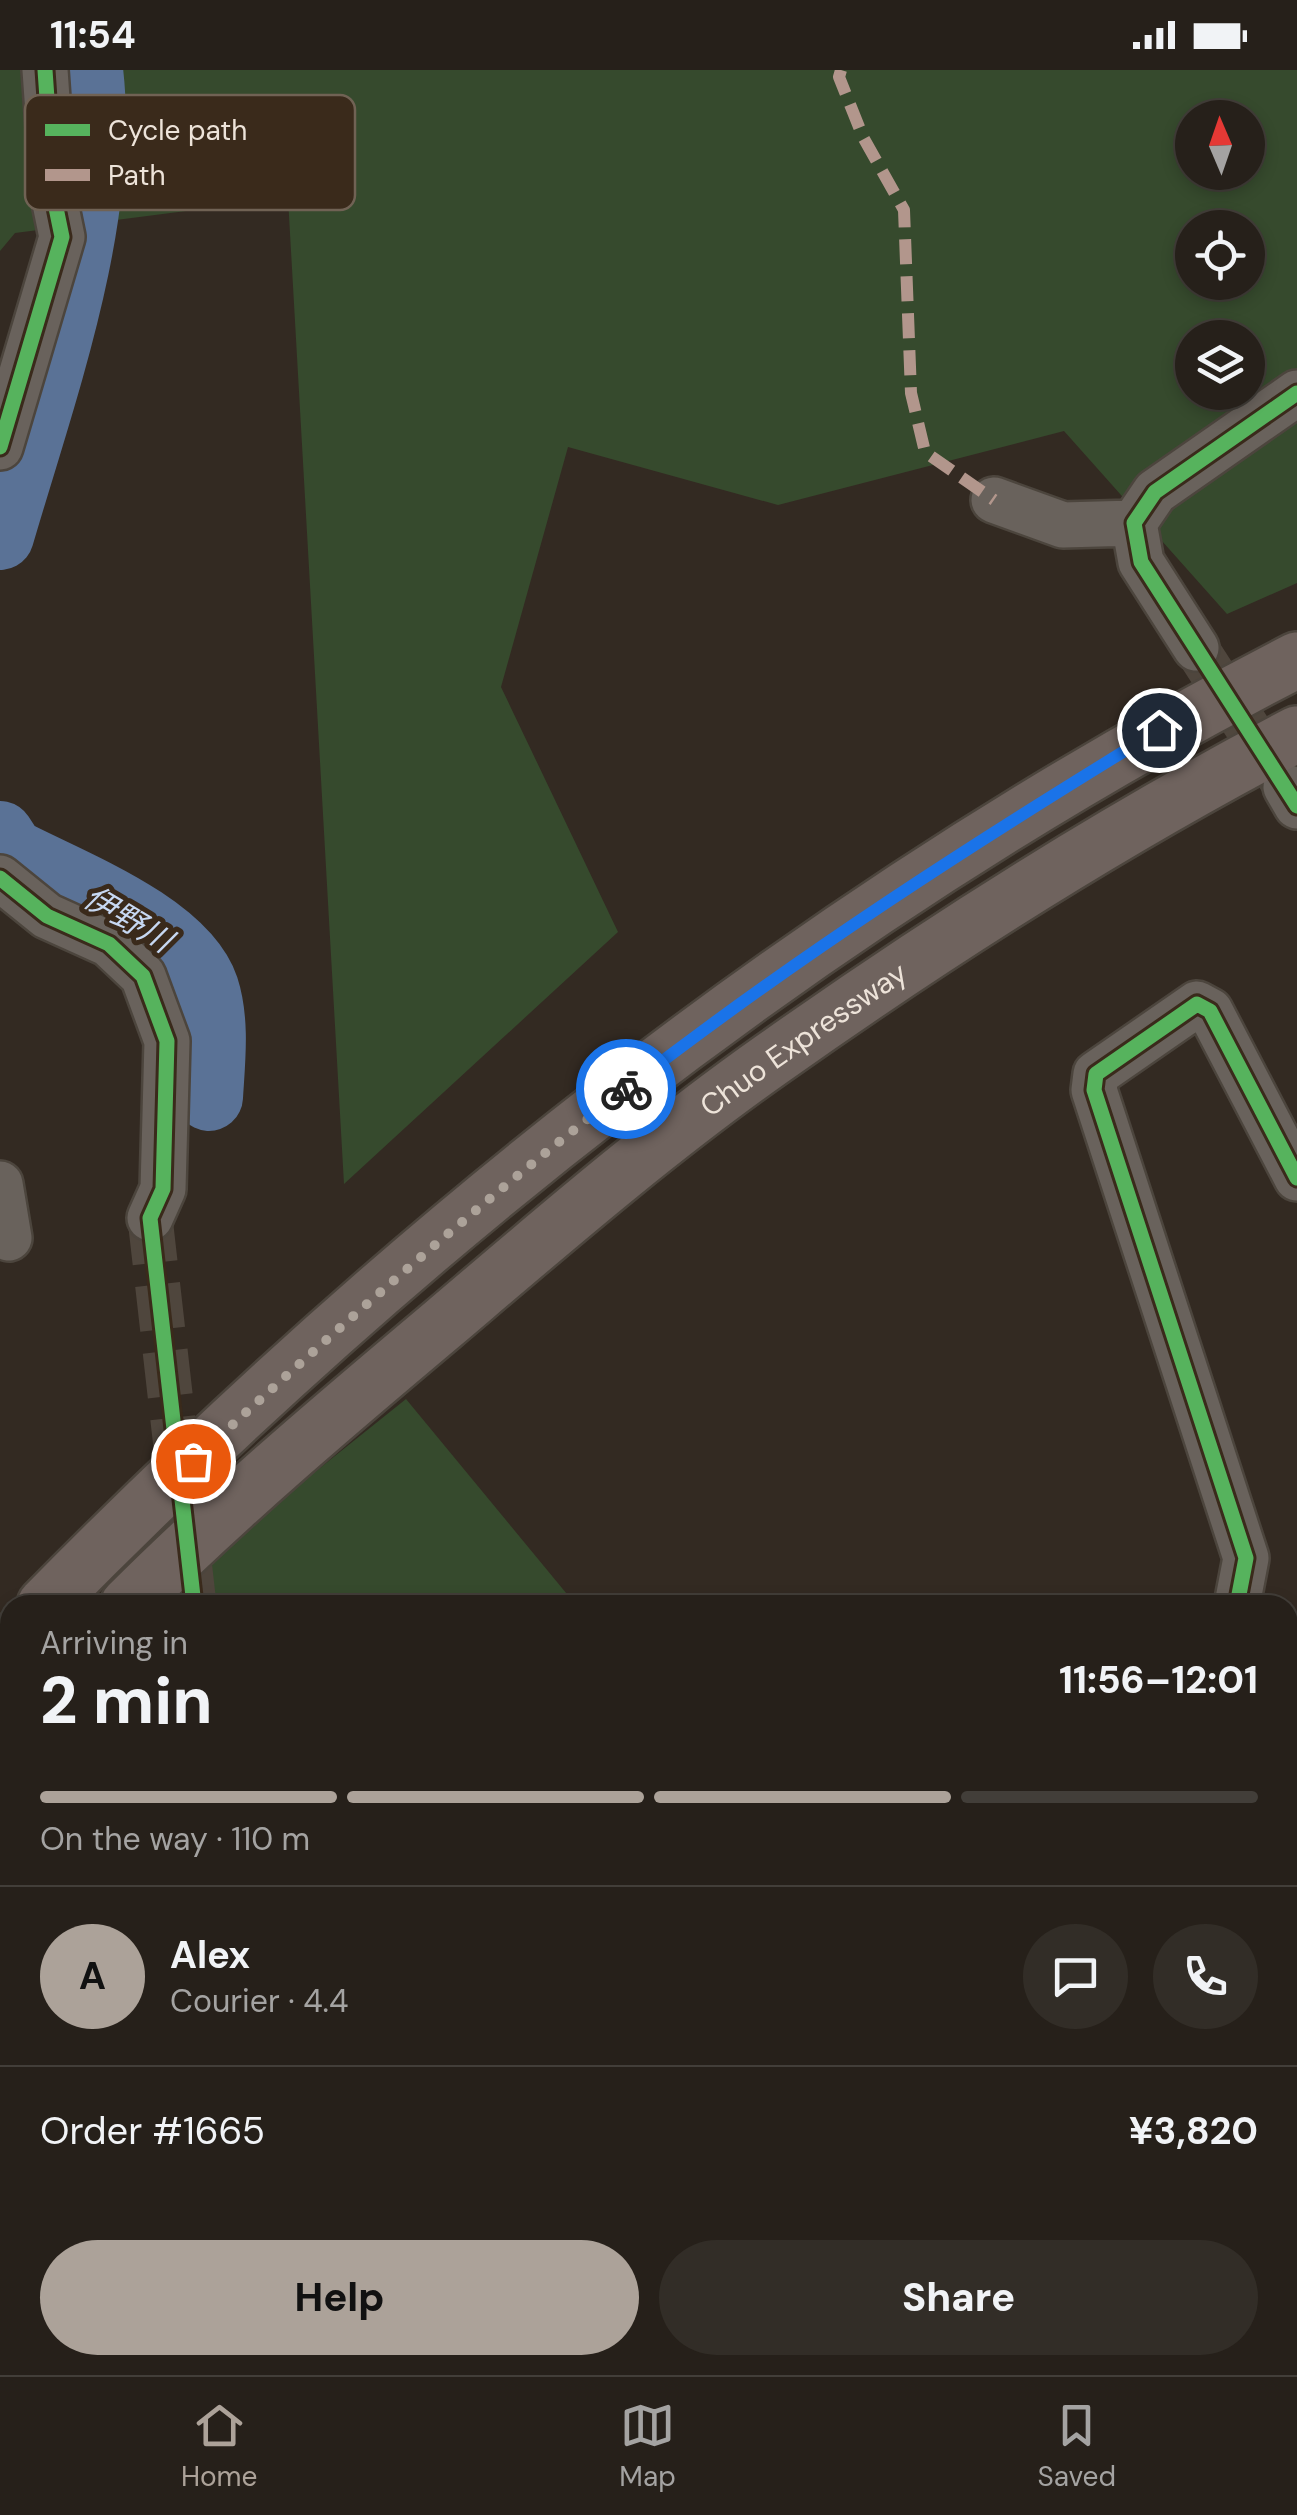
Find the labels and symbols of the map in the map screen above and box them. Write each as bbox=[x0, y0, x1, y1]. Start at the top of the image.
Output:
legend bbox=[25, 95, 355, 210]
north arrow bbox=[1175, 100, 1265, 190]
text: Cycle path bbox=[108, 112, 247, 149]
text: Path bbox=[108, 157, 166, 194]
pin bbox=[1117, 688, 1202, 773]
water label: 伊野川 bbox=[76, 876, 183, 963]
street label: Chuo Expressway bbox=[692, 952, 914, 1125]
courier bbox=[576, 1039, 676, 1139]
pin bbox=[151, 1419, 236, 1504]

